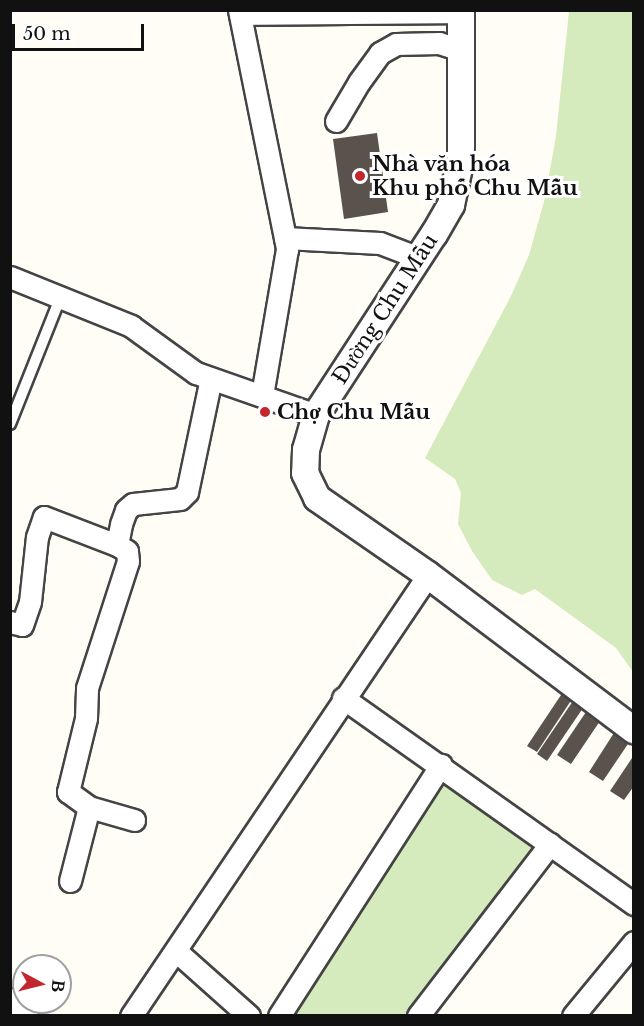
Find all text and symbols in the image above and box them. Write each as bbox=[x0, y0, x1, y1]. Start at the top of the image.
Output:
scale bar bbox=[15, 12, 147, 50]
text: 50 m bbox=[23, 23, 71, 45]
place label: Nhà văn hóa Khu phố Chu Mẫu bbox=[372, 151, 578, 201]
marker: Nhà văn hóa Khu phố Chu Mẫu bbox=[353, 169, 367, 183]
street label: Đường Chu Mẫu bbox=[327, 229, 443, 389]
place label: Chợ Chu Mẫu bbox=[277, 399, 430, 425]
marker: Chợ Chu Mẫu bbox=[258, 405, 272, 419]
north arrow bbox=[12, 954, 72, 1014]
text: B bbox=[47, 978, 69, 993]

